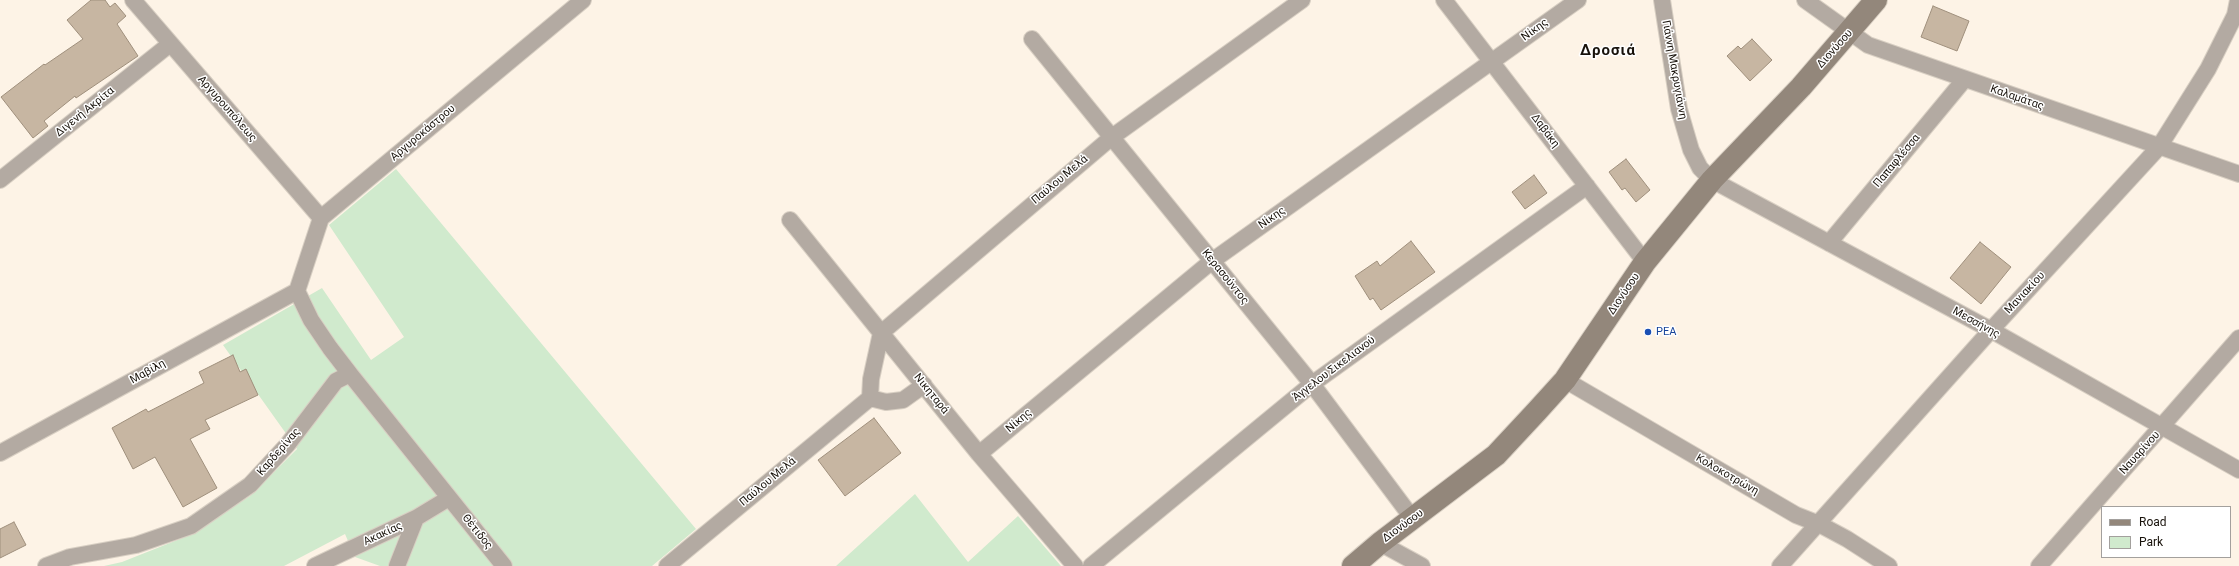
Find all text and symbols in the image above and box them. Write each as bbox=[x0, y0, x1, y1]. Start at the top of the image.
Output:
street label: Νίκης bbox=[1519, 16, 1551, 44]
street label: Γιάννη Μακρυγιάννη bbox=[1659, 20, 1689, 120]
street label: Διονύσου bbox=[1814, 27, 1856, 71]
district label: Δροσιά bbox=[1580, 42, 1636, 60]
street label: Αργυρουπόλεως bbox=[195, 73, 259, 145]
street label: Καλαμάτας bbox=[1989, 83, 2045, 113]
street label: Διγενή Ακρίτα bbox=[53, 84, 117, 140]
street label: Αργυροκάστρου bbox=[388, 102, 458, 164]
street label: Δαβάκη bbox=[1528, 111, 1562, 151]
street label: Παπαφλέσσα bbox=[1871, 132, 1923, 190]
street label: Παύλου Μελά bbox=[1029, 153, 1091, 207]
street label: Νίκης bbox=[1256, 204, 1288, 232]
street label: Κερασούντος bbox=[1199, 247, 1251, 307]
street label: Μανιακίου bbox=[2002, 269, 2048, 317]
street label: Διονύσου bbox=[1605, 271, 1643, 317]
street label: Μεσσήνης bbox=[1950, 305, 2002, 341]
place label: ΡΕΑ bbox=[1656, 325, 1676, 339]
marker: ΡΕΑ bbox=[1643, 327, 1653, 337]
street label: Άγγελου Σικελιανού bbox=[1290, 334, 1378, 404]
street label: Μαβίλη bbox=[128, 357, 168, 387]
street label: Νικηταρά bbox=[911, 371, 951, 417]
street label: Νίκης bbox=[1003, 406, 1035, 436]
street label: Καρδερίνας bbox=[255, 426, 303, 478]
street label: Ναυαρίνου bbox=[2117, 429, 2163, 477]
street label: Κολοκοτρώνη bbox=[1693, 452, 1761, 498]
street label: Παύλου Μελά bbox=[737, 455, 799, 509]
legend bbox=[2101, 506, 2231, 558]
street label: Διονύσου bbox=[1380, 507, 1426, 545]
street label: Θέτιδος bbox=[459, 512, 495, 552]
text: Road bbox=[2139, 515, 2167, 529]
street label: Ακακίας bbox=[361, 519, 405, 549]
text: Park bbox=[2139, 535, 2163, 549]

